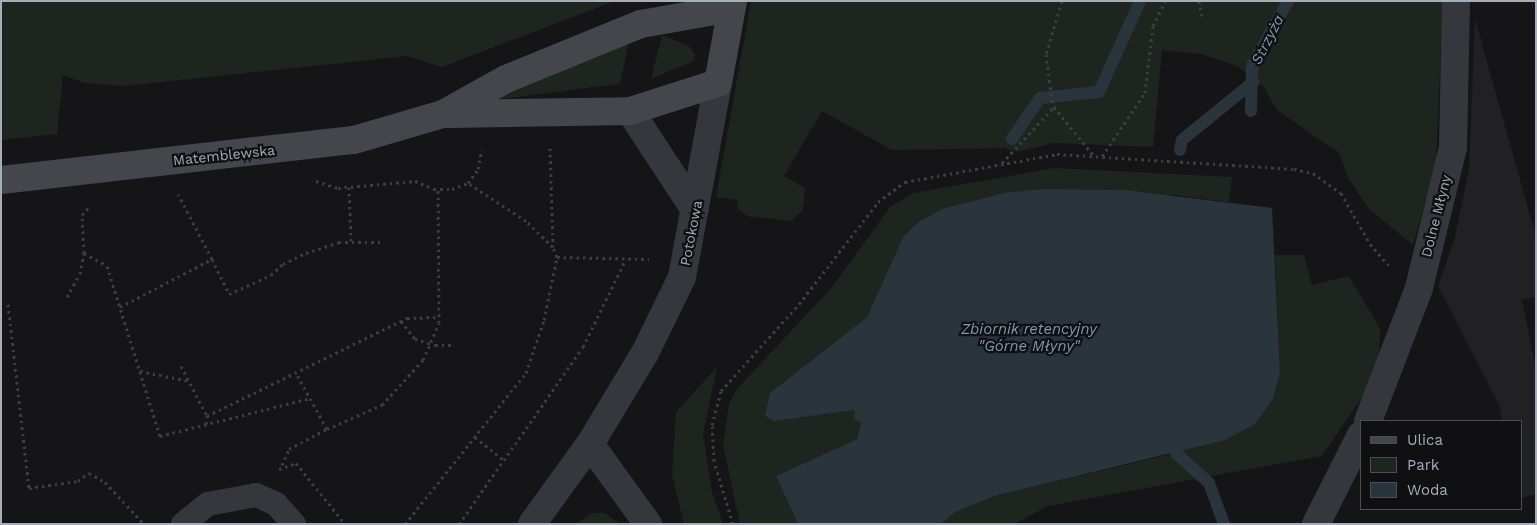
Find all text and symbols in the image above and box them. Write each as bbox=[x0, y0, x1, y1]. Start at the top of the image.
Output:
water label: Strzyża bbox=[1248, 12, 1288, 68]
street label: Matemblewska bbox=[172, 141, 276, 169]
street label: Dolne Młyny bbox=[1418, 173, 1454, 259]
street label: Potokowa bbox=[676, 199, 706, 267]
water label: Zbiornik retencyjny "Górne Młyny" bbox=[961, 320, 1097, 355]
legend bbox=[1360, 420, 1522, 510]
text: Ulica bbox=[1407, 431, 1443, 449]
text: Park bbox=[1407, 456, 1439, 474]
text: Woda bbox=[1407, 481, 1448, 499]

